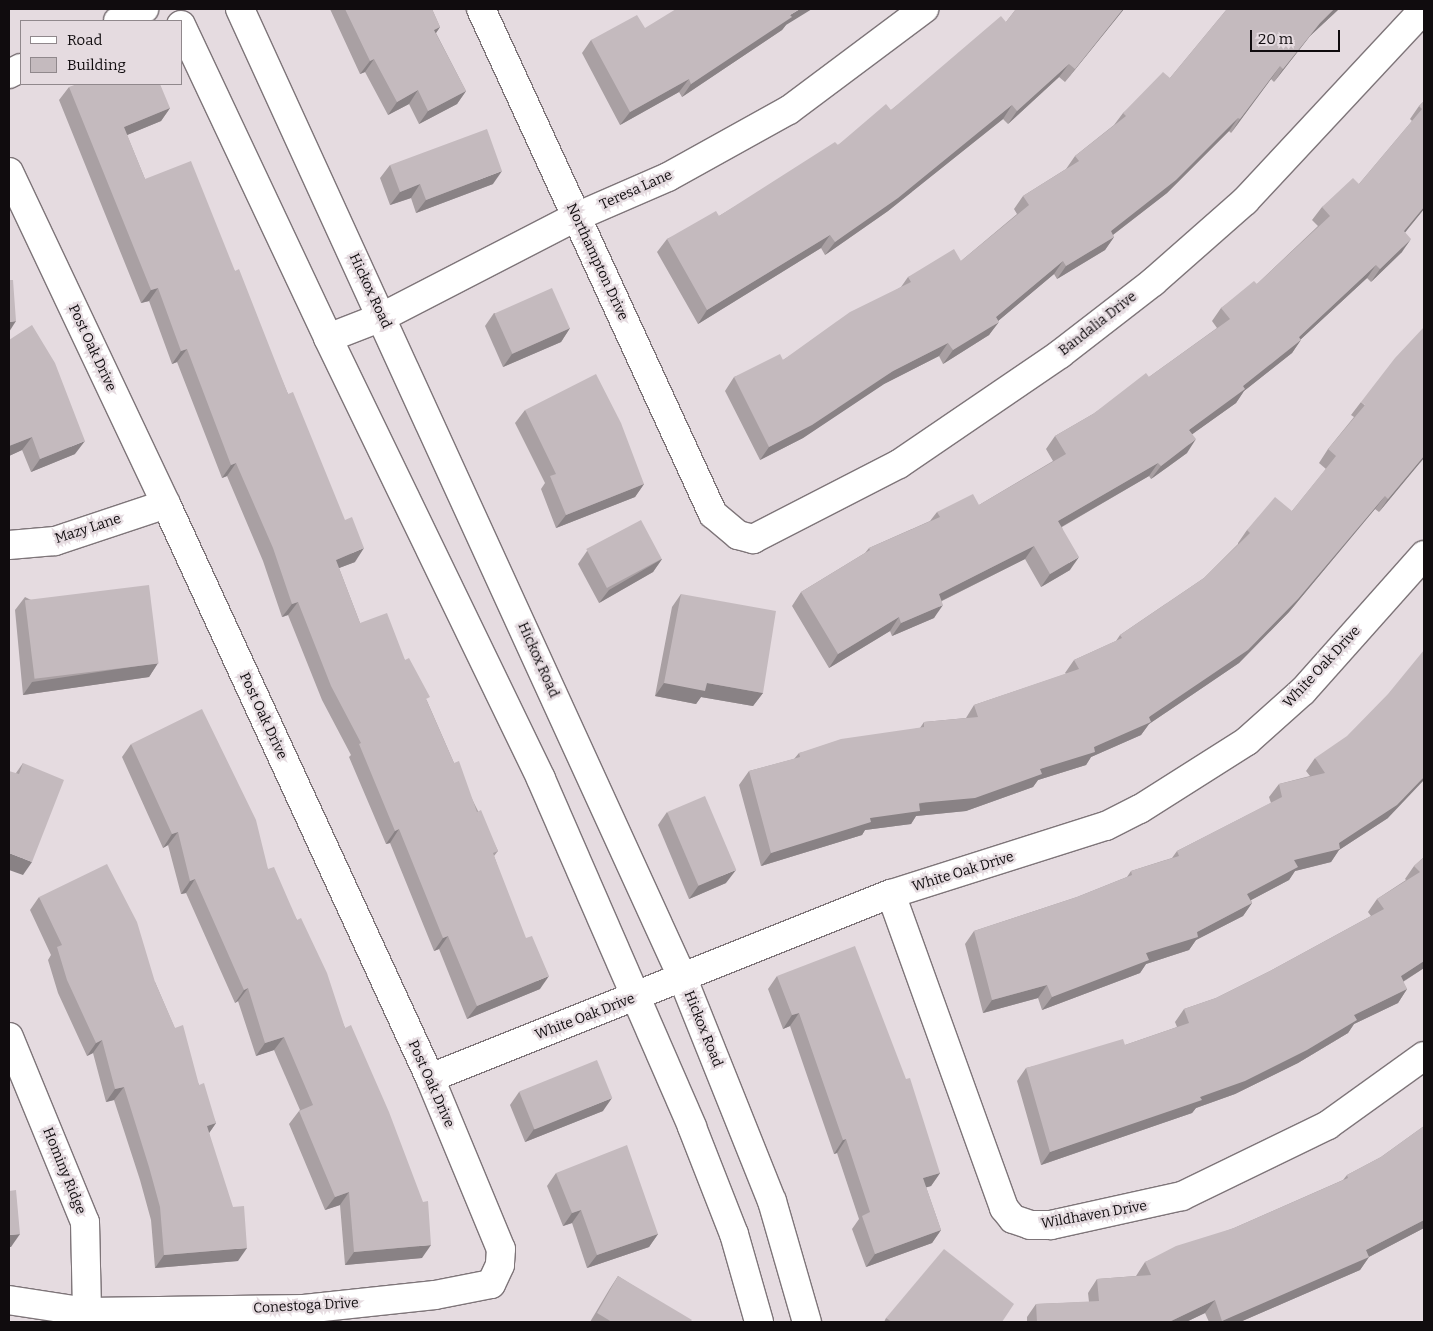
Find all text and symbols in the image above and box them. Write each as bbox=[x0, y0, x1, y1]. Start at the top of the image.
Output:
legend bbox=[20, 20, 182, 85]
scale bar bbox=[1253, 20, 1343, 52]
text: 20 m bbox=[1258, 30, 1293, 48]
text: Road bbox=[67, 31, 102, 49]
text: Building bbox=[67, 56, 126, 74]
street label: Teresa Lane bbox=[597, 167, 675, 213]
street label: Northampton Drive bbox=[563, 201, 631, 323]
street label: Hickox Road bbox=[345, 251, 395, 331]
street label: Bandalia Drive bbox=[1056, 288, 1140, 360]
street label: Post Oak Drive bbox=[65, 302, 119, 394]
street label: Mazy Lane bbox=[53, 510, 123, 548]
street label: Hickox Road bbox=[514, 620, 562, 700]
street label: White Oak Drive bbox=[1280, 623, 1364, 711]
street label: Post Oak Drive bbox=[236, 670, 290, 762]
street label: White Oak Drive bbox=[910, 849, 1016, 895]
street label: Hickox Road bbox=[680, 988, 726, 1070]
street label: White Oak Drive bbox=[533, 990, 637, 1044]
street label: Post Oak Drive bbox=[404, 1038, 458, 1130]
street label: Hominy Ridge bbox=[39, 1125, 89, 1217]
street label: Wildhaven Drive bbox=[1040, 1197, 1148, 1233]
street label: Conestoga Drive bbox=[253, 1295, 359, 1317]

